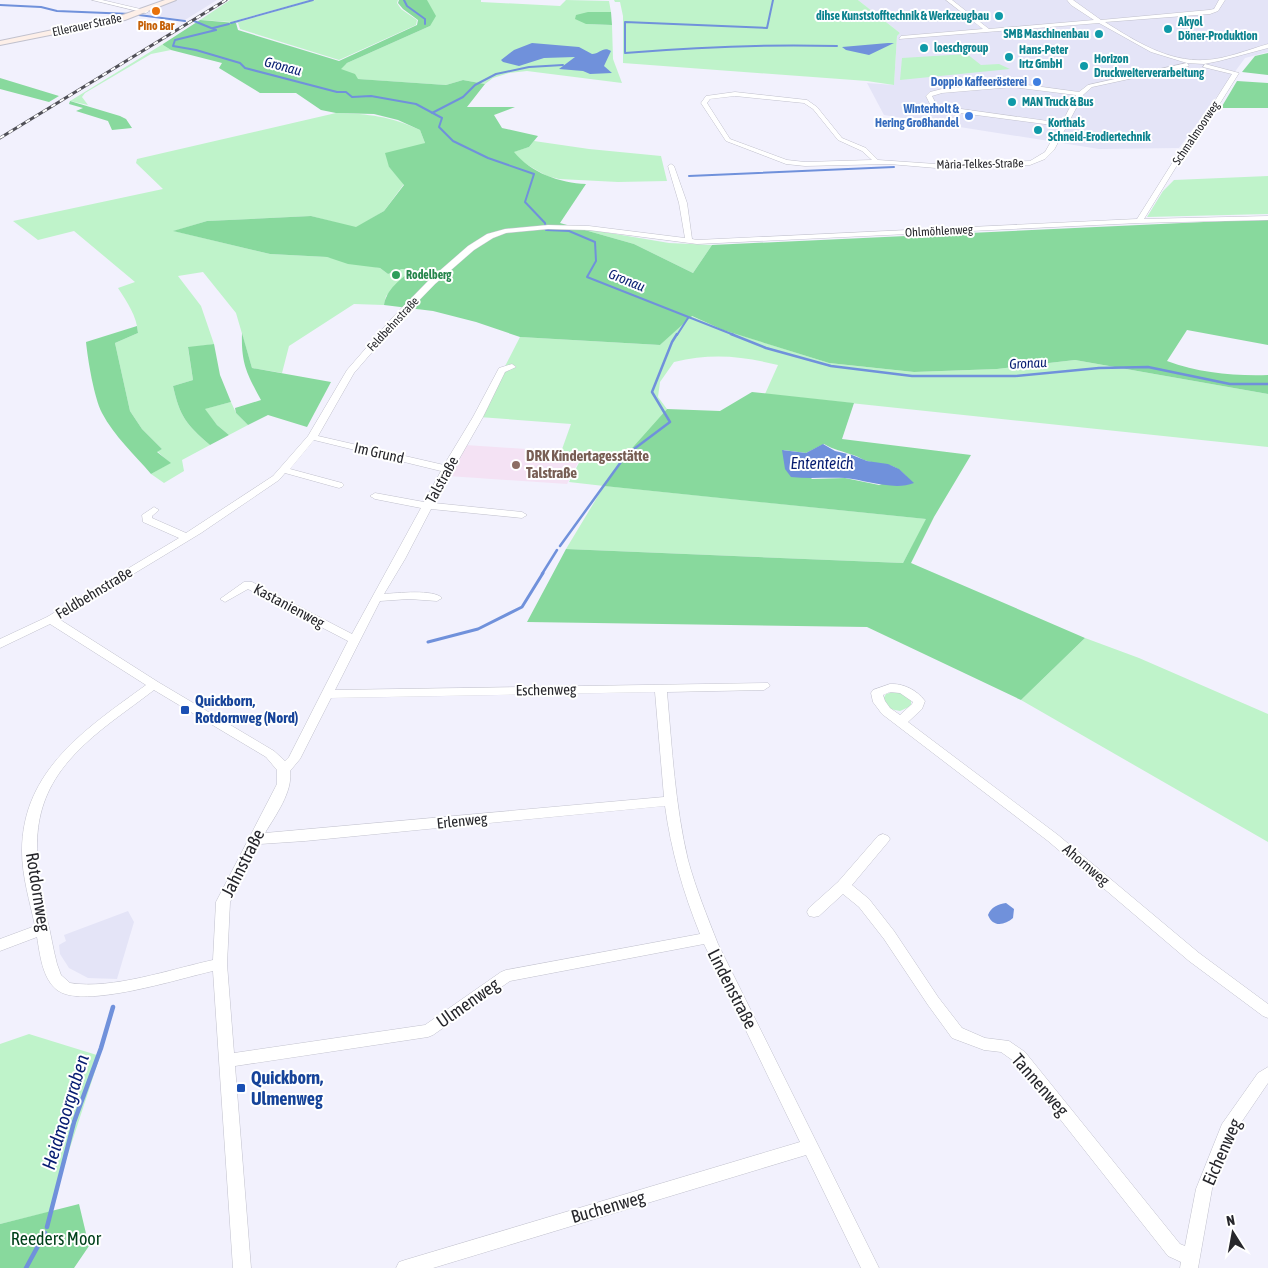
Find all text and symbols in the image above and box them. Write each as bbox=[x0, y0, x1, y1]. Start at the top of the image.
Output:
marker: Pino Bar bbox=[150, 5, 162, 17]
place label: dihse Kunststofftechnik & Werkzeugbau bbox=[816, 9, 989, 23]
marker: dihse Kunststofftechnik & Werkzeugbau bbox=[993, 10, 1005, 22]
street label: Ellerauer Straße bbox=[51, 11, 123, 39]
place label: Akyol Döner-Produktion bbox=[1177, 15, 1258, 43]
place label: Pino Bar bbox=[138, 19, 175, 33]
marker: Akyol Döner-Produktion bbox=[1162, 23, 1174, 35]
place label: SMB Maschinenbau bbox=[1004, 27, 1089, 41]
marker: SMB Maschinenbau bbox=[1093, 28, 1105, 40]
place label: loeschgroup bbox=[934, 41, 989, 55]
marker: loeschgroup bbox=[918, 42, 930, 54]
place label: Hans-Peter Irtz GmbH bbox=[1019, 43, 1069, 71]
marker: Hans-Peter Irtz GmbH bbox=[1003, 51, 1015, 63]
place label: Horizon Druckweiterverarbeitung bbox=[1094, 52, 1205, 80]
water label: Gronau bbox=[263, 53, 304, 79]
marker: Horizon Druckweiterverarbeitung bbox=[1078, 60, 1090, 72]
place label: Doppio Kaffeerösterei bbox=[931, 75, 1027, 89]
marker: Doppio Kaffeerösterei bbox=[1031, 76, 1043, 88]
place label: MAN Truck & Bus bbox=[1022, 95, 1094, 109]
marker: MAN Truck & Bus bbox=[1006, 96, 1018, 108]
street label: Schmalmoorweg bbox=[1170, 98, 1223, 168]
place label: Winterholt & Hering Großhandel bbox=[875, 102, 960, 130]
marker: Winterholt & Hering Großhandel bbox=[963, 110, 975, 122]
place label: Korthals Schneid-Erodiertechnik bbox=[1048, 116, 1151, 144]
marker: Korthals Schneid-Erodiertechnik bbox=[1032, 124, 1044, 136]
street label: Mària-Telkes-Straße bbox=[936, 156, 1024, 172]
street label: Ohlmöhlenweg bbox=[905, 222, 974, 240]
water label: Gronau bbox=[606, 266, 648, 295]
place label: Rodelberg bbox=[406, 268, 452, 282]
marker: Rodelberg bbox=[390, 269, 402, 281]
street label: Feldbehnstraße bbox=[364, 294, 422, 354]
water label: Gronau bbox=[1009, 354, 1048, 372]
street label: Im Grund bbox=[353, 439, 406, 466]
place label: DRK Kindertagesstätte Talstraße bbox=[526, 447, 649, 481]
street label: Talstraße bbox=[422, 453, 461, 506]
water label: Ententeich bbox=[790, 454, 854, 472]
marker: DRK Kindertagesstätte Talstraße bbox=[510, 459, 522, 471]
street label: Feldbehnstraße bbox=[52, 563, 135, 622]
street label: Kastanienweg bbox=[251, 580, 328, 632]
street label: Eschenweg bbox=[516, 680, 577, 699]
place label: Quickborn, Rotdornweg (Nord) bbox=[195, 692, 298, 726]
marker: Quickborn, Rotdornweg (Nord) bbox=[179, 704, 191, 716]
street label: Erlenweg bbox=[436, 809, 489, 832]
street label: Jahnstraße bbox=[217, 825, 269, 900]
street label: Ahornweg bbox=[1060, 840, 1113, 889]
street label: Rotdornweg bbox=[22, 851, 55, 933]
street label: Lindenstraße bbox=[703, 945, 761, 1032]
street label: Ulmenweg bbox=[432, 973, 503, 1032]
street label: Tannenweg bbox=[1008, 1049, 1073, 1120]
water label: Heidmoorgraben bbox=[37, 1052, 93, 1172]
place label: Quickborn, Ulmenweg bbox=[251, 1067, 323, 1109]
marker: Quickborn, Ulmenweg bbox=[235, 1082, 247, 1094]
street label: Eichenweg bbox=[1198, 1115, 1246, 1188]
street label: Buchenweg bbox=[568, 1186, 648, 1227]
north arrow bbox=[1208, 1208, 1258, 1258]
text: N bbox=[1225, 1212, 1236, 1229]
park label: Reeders Moor bbox=[11, 1228, 102, 1249]

